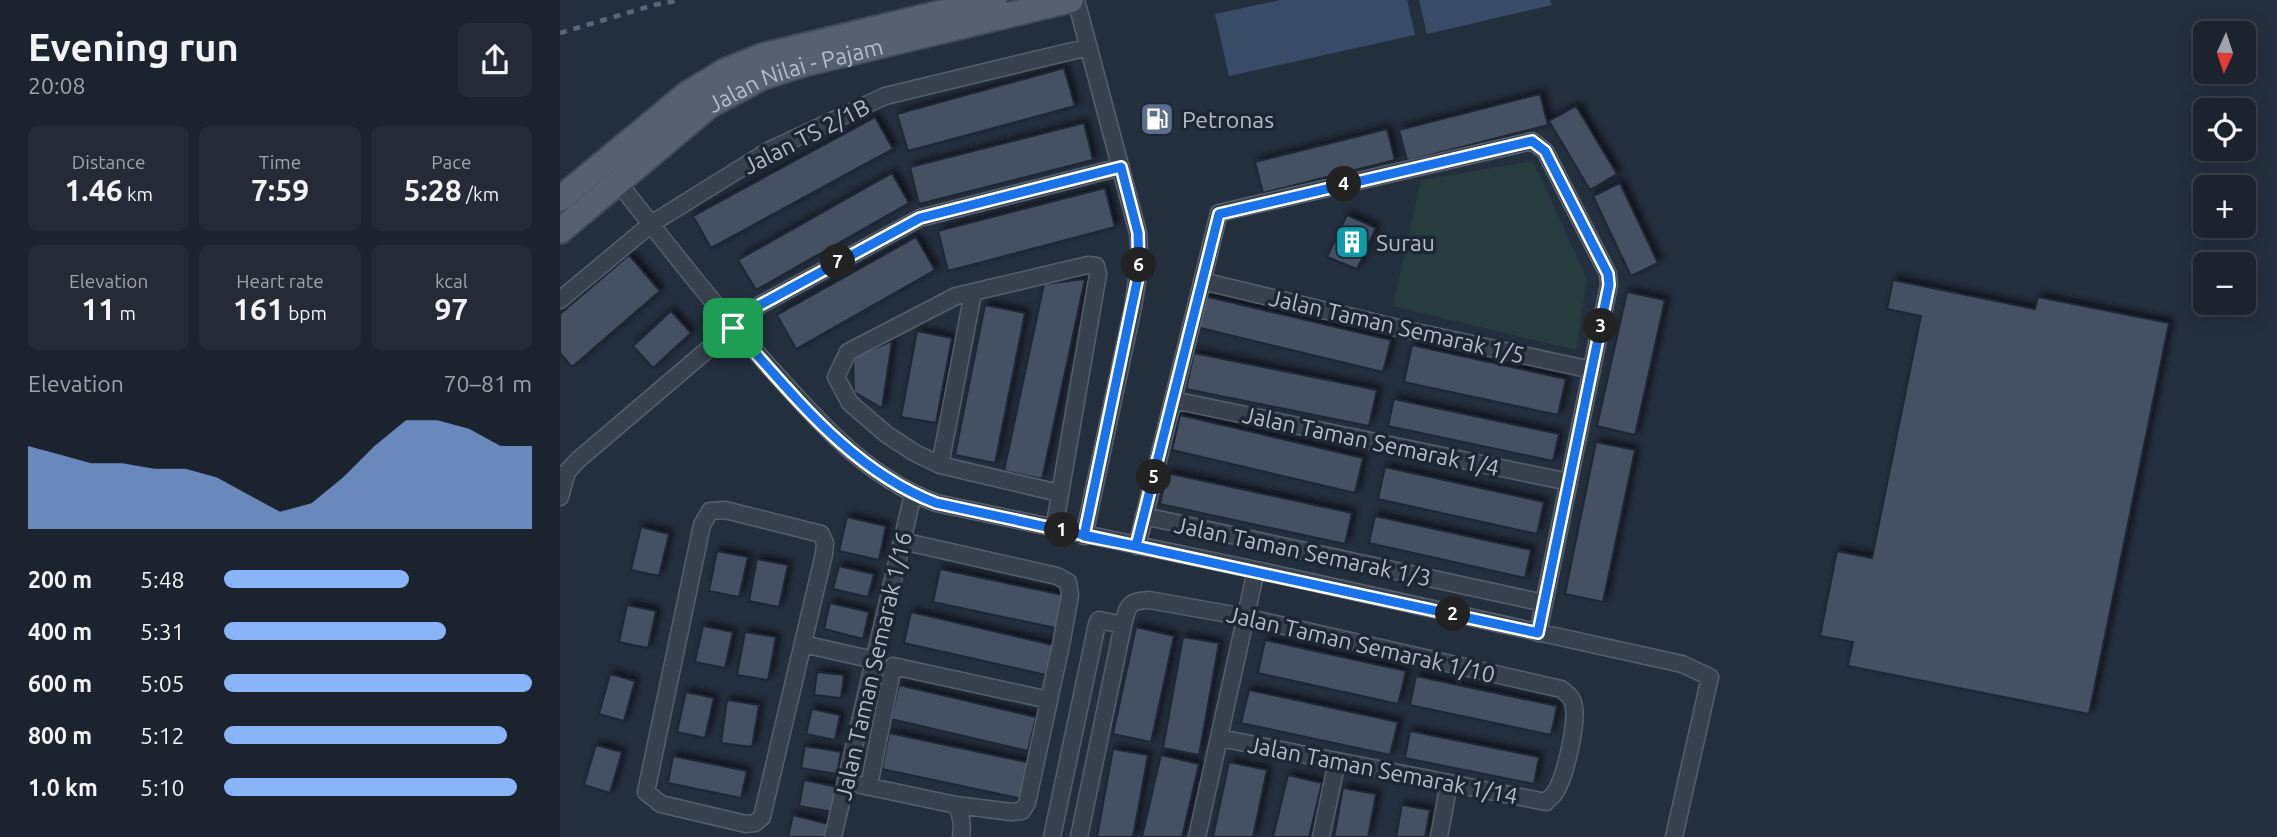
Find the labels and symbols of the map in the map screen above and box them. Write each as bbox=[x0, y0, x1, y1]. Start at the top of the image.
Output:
north arrow bbox=[2193, 21, 2256, 84]
street label: Jalan Nilai - Pajam bbox=[703, 33, 885, 117]
street label: Jalan TS 2/1B bbox=[739, 93, 873, 179]
fuel station icon: Petronas bbox=[1138, 100, 1176, 138]
place label: Petronas bbox=[1182, 107, 1274, 132]
pin: 4 bbox=[1326, 166, 1362, 202]
building icon: Surau bbox=[1333, 223, 1371, 261]
place label: Surau bbox=[1376, 230, 1435, 255]
pin: 7 bbox=[820, 244, 856, 280]
pin: 6 bbox=[1122, 247, 1156, 282]
street label: Jalan Taman Semarak 1/5 bbox=[1267, 284, 1527, 368]
pin bbox=[703, 298, 763, 358]
pin: 3 bbox=[1584, 308, 1618, 344]
street label: Jalan Taman Semarak 1/4 bbox=[1241, 402, 1501, 480]
pin: 5 bbox=[1136, 460, 1172, 494]
pin: 1 bbox=[1044, 512, 1080, 548]
street label: Jalan Taman Semarak 1/3 bbox=[1173, 512, 1433, 590]
street label: Jalan Taman Semarak 1/16 bbox=[830, 529, 916, 803]
pin: 2 bbox=[1436, 596, 1470, 632]
street label: Jalan Taman Semarak 1/10 bbox=[1224, 601, 1498, 687]
street label: Jalan Taman Semarak 1/14 bbox=[1246, 732, 1520, 808]

